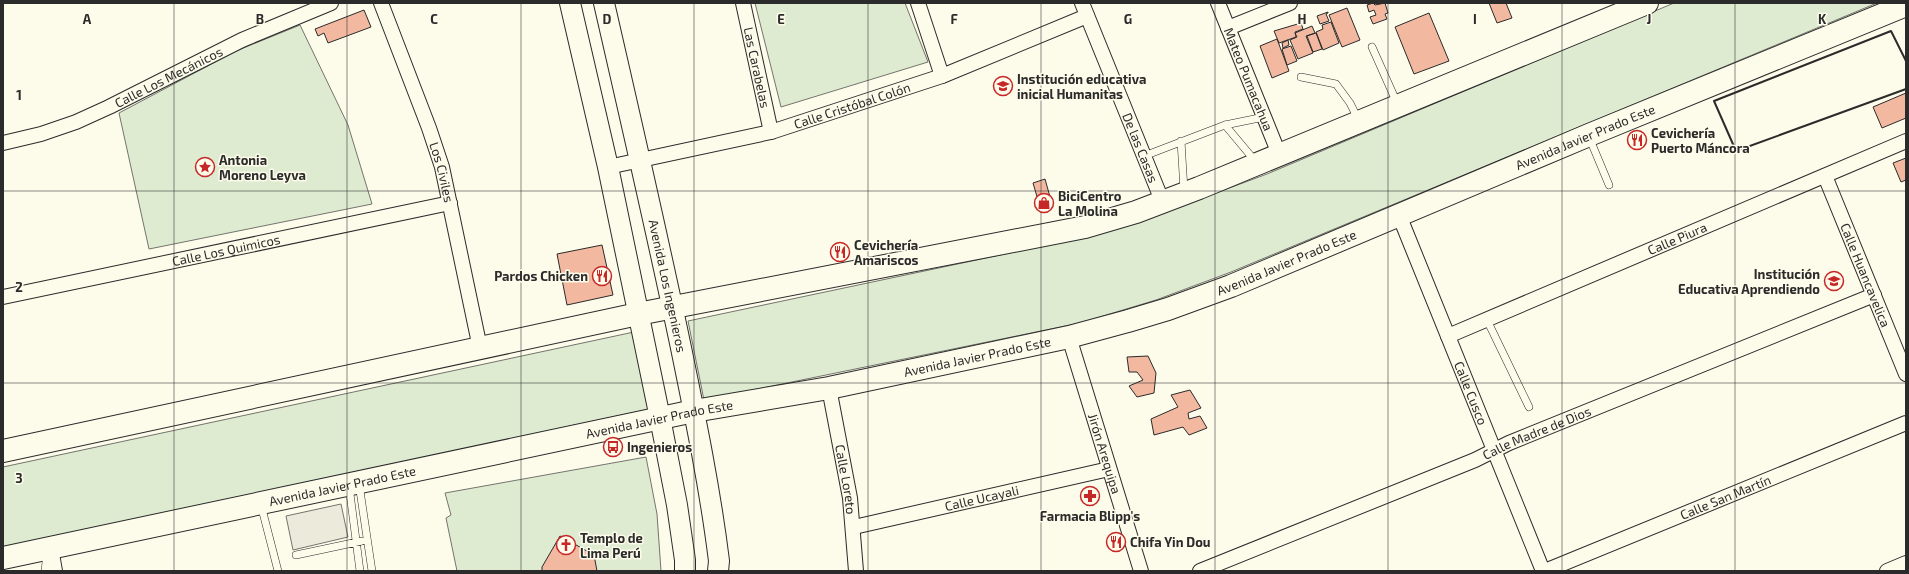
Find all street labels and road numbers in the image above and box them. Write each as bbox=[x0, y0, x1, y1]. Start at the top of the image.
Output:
street label: Mateo Pumacahua bbox=[1221, 25, 1277, 133]
street label: Las Carabelas bbox=[740, 26, 774, 109]
street label: Calle Los Mecánicos bbox=[112, 43, 225, 111]
street label: Calle Cristóbal Colón bbox=[792, 79, 912, 132]
street label: Avenida Javier Prado Este bbox=[1513, 101, 1657, 173]
street label: De las Casas bbox=[1119, 110, 1162, 185]
street label: Los Civiles bbox=[426, 140, 457, 204]
street label: Avenida Los Ingenieros bbox=[645, 218, 690, 354]
street label: Calle Piura bbox=[1645, 219, 1709, 258]
street label: Calle Huancavelica bbox=[1837, 221, 1894, 329]
street label: Avenida Javier Prado Este bbox=[1215, 226, 1359, 299]
street label: Calle Los Quimicos bbox=[171, 231, 282, 269]
street label: Avenida Javier Prado Este bbox=[902, 333, 1052, 380]
street label: Calle Cusco bbox=[1451, 359, 1491, 427]
street label: Avenida Javier Prado Este bbox=[584, 396, 734, 442]
street label: Calle Madre de Dios bbox=[1480, 403, 1593, 463]
street label: Jirón Arequipa bbox=[1085, 412, 1125, 496]
street label: Calle Loreto bbox=[832, 443, 859, 515]
street label: Avenida Javier Prado Este bbox=[267, 462, 417, 509]
street label: Calle San Martín bbox=[1678, 471, 1773, 523]
street label: Calle Ucayali bbox=[943, 482, 1020, 514]

